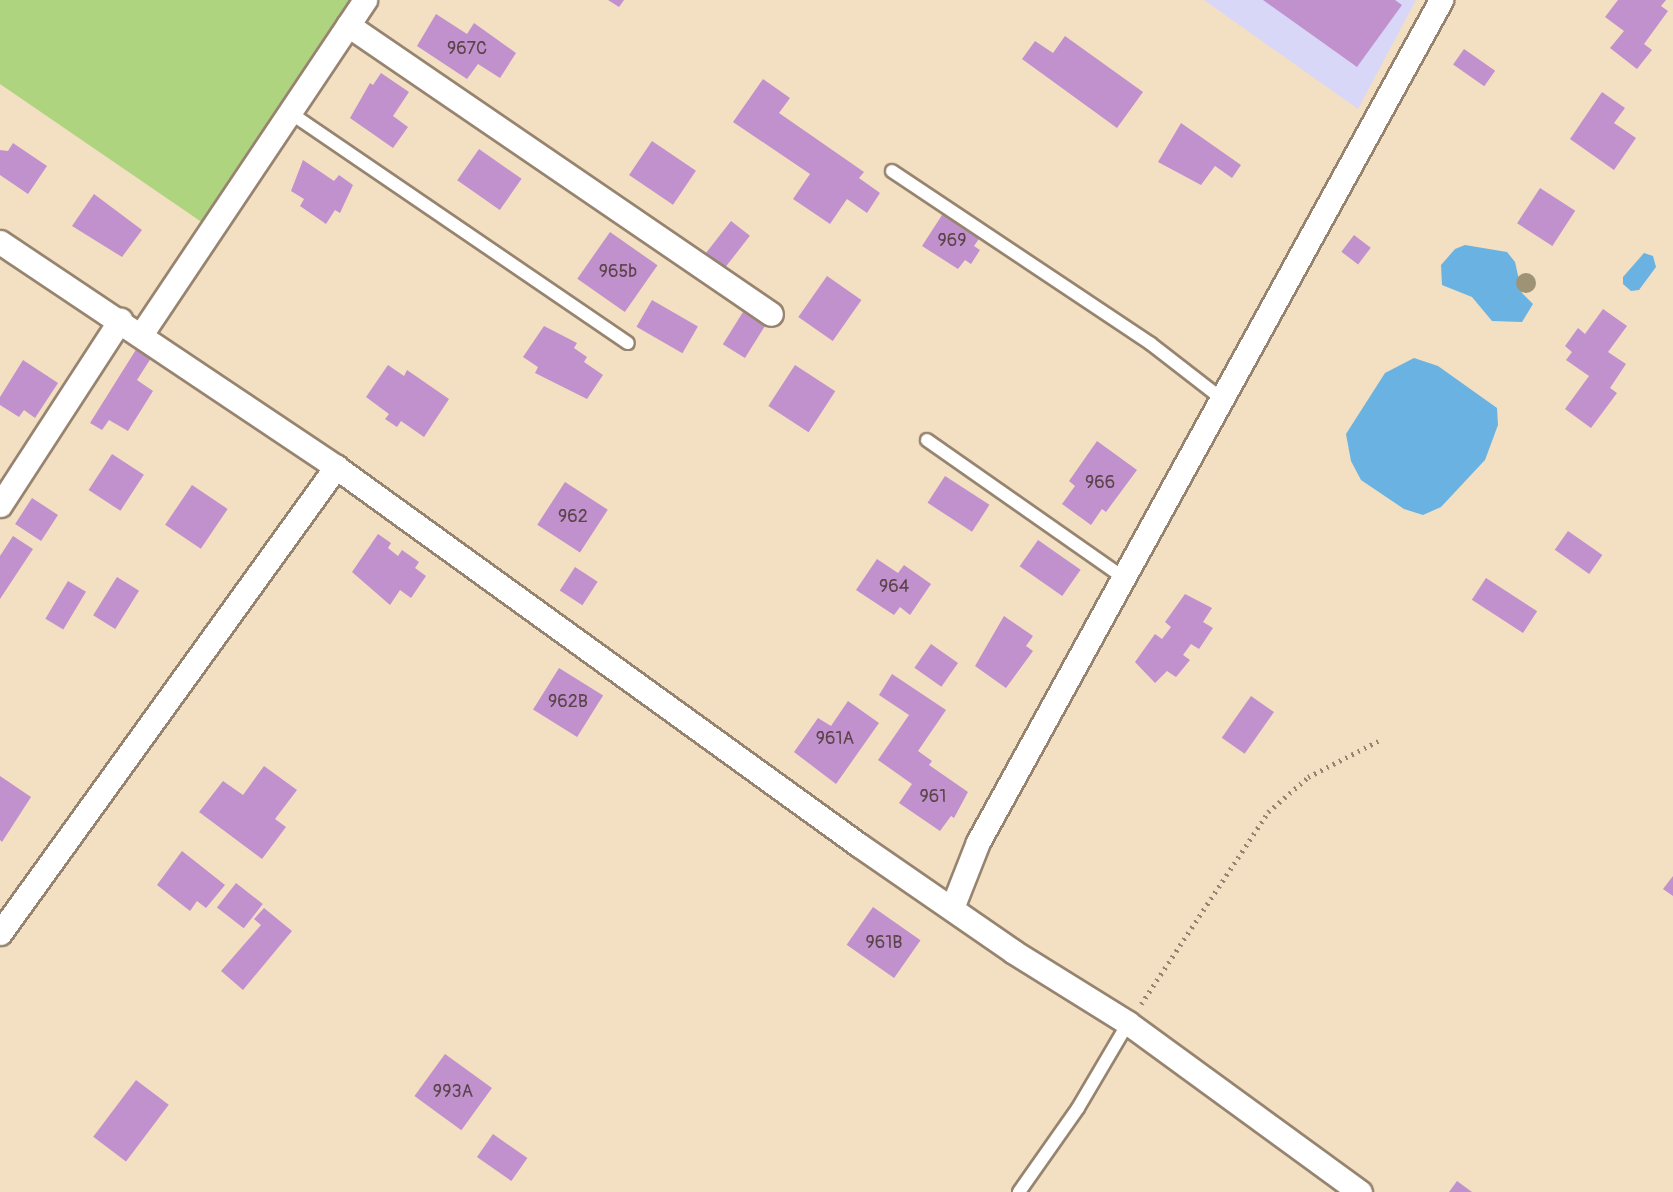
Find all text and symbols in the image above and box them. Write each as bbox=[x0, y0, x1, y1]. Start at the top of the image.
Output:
house number: 967C bbox=[447, 38, 487, 60]
house number: 969 bbox=[937, 230, 967, 252]
house number: 965b bbox=[599, 261, 637, 283]
house number: 966 bbox=[1085, 472, 1115, 494]
house number: 962 bbox=[558, 506, 588, 528]
house number: 964 bbox=[879, 576, 909, 598]
house number: 962B bbox=[548, 691, 588, 713]
house number: 961A bbox=[816, 728, 854, 750]
house number: 961 bbox=[920, 786, 946, 808]
house number: 961B bbox=[866, 932, 902, 954]
house number: 993A bbox=[433, 1081, 473, 1103]

